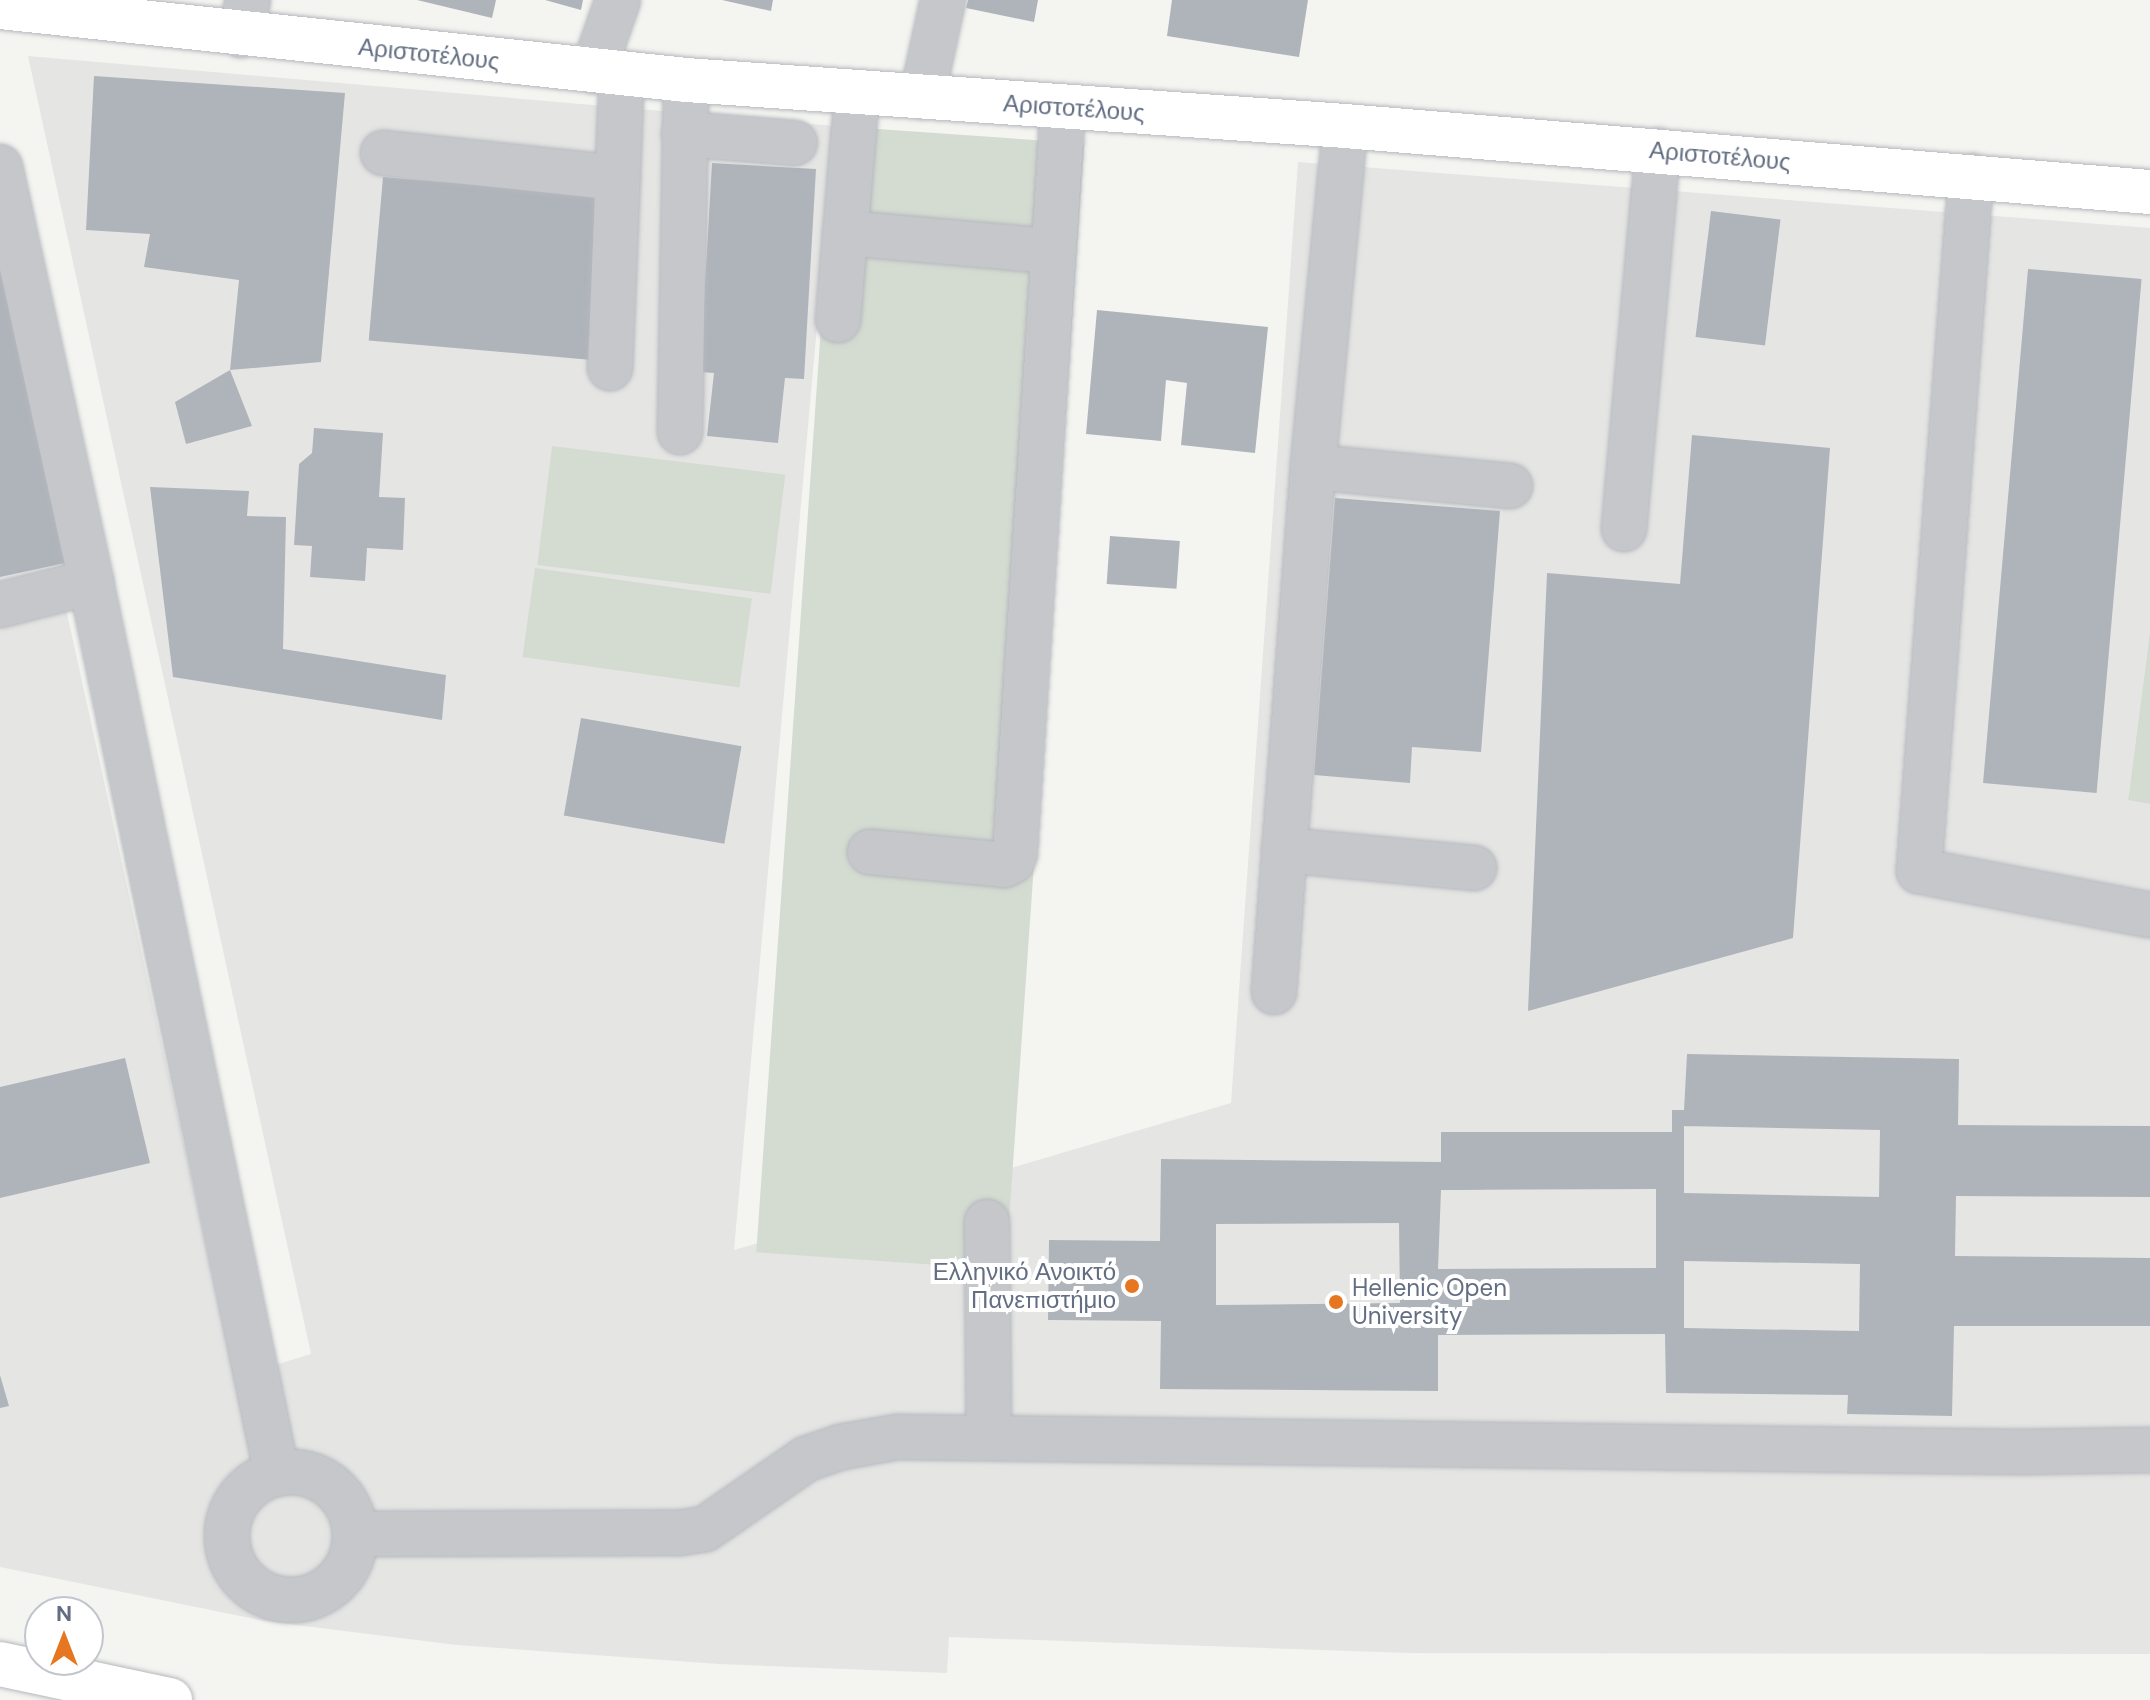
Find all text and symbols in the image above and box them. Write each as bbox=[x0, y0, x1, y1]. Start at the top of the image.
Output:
street label: Αριστοτέλους bbox=[357, 32, 501, 76]
street label: Αριστοτέλους bbox=[1002, 89, 1146, 127]
street label: Αριστοτέλους bbox=[1648, 135, 1792, 177]
place label: Ελληνικό Ανοικτό Πανεπιστήμιο bbox=[933, 1258, 1116, 1314]
place label: Hellenic Open University bbox=[1352, 1274, 1507, 1330]
marker: Ελληνικό Ανοικτό Πανεπιστήμιο bbox=[1123, 1277, 1141, 1295]
marker: Hellenic Open University bbox=[1327, 1293, 1345, 1311]
north arrow bbox=[24, 1596, 104, 1676]
text: N bbox=[56, 1599, 72, 1628]

